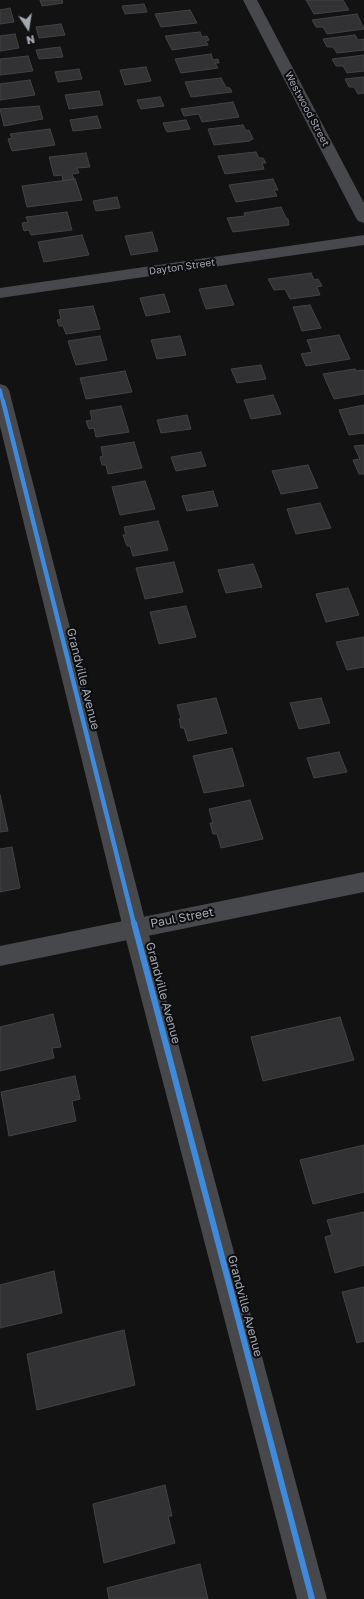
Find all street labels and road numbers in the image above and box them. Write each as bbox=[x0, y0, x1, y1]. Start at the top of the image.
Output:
street label: Westwood Street bbox=[282, 70, 332, 148]
street label: Dayton Street bbox=[148, 256, 216, 278]
street label: Grandville Avenue bbox=[63, 627, 103, 731]
street label: Paul Street bbox=[149, 905, 215, 931]
street label: Grandville Avenue bbox=[143, 941, 183, 1045]
street label: Grandville Avenue bbox=[225, 1254, 265, 1358]

